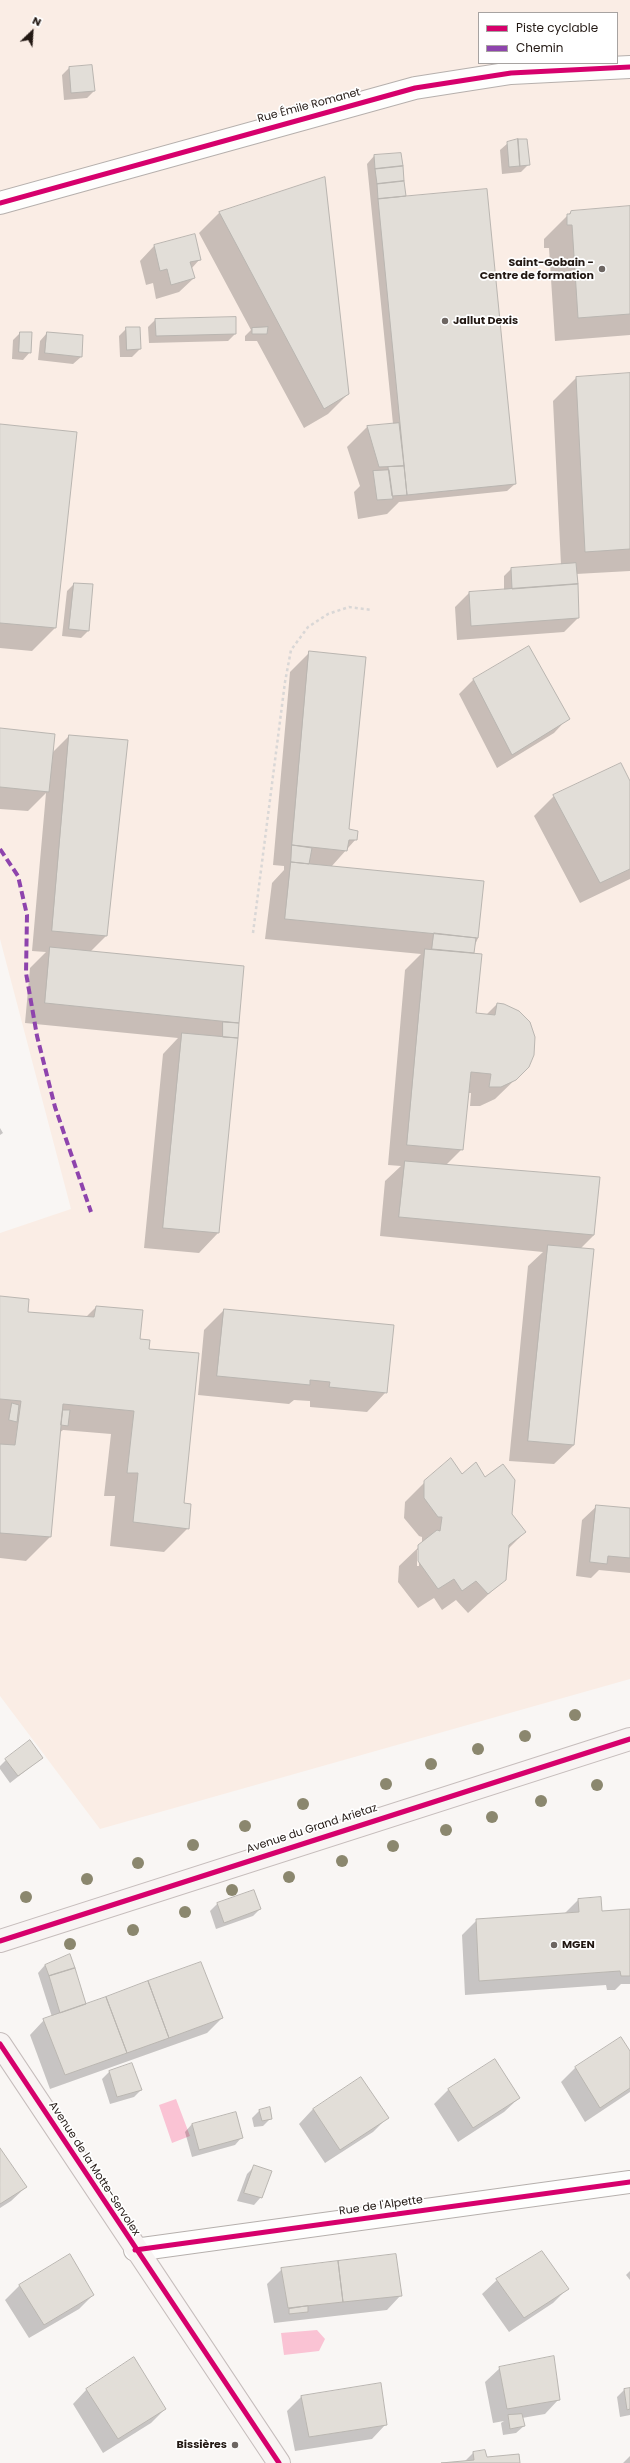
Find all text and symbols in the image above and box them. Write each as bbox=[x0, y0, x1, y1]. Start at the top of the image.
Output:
north arrow bbox=[12, 12, 52, 52]
text: N bbox=[30, 12, 44, 30]
legend bbox=[478, 12, 618, 64]
text: Piste cyclable bbox=[516, 19, 598, 36]
text: Chemin bbox=[516, 39, 563, 56]
street label: Rue Émile Romanet bbox=[256, 86, 362, 126]
place label: Saint-Gobain - Centre de formation bbox=[480, 256, 594, 282]
marker: Saint-Gobain - Centre de formation bbox=[597, 264, 607, 274]
place label: Jallut Dexis bbox=[453, 314, 518, 328]
marker: Jallut Dexis bbox=[440, 316, 450, 326]
street label: Avenue du Grand Arietaz bbox=[245, 1802, 379, 1856]
place label: MGEN bbox=[562, 1938, 595, 1952]
marker: MGEN bbox=[549, 1940, 559, 1950]
street label: Avenue de la Motte-Servolex bbox=[46, 2099, 142, 2239]
street label: Rue de l'Alpette bbox=[338, 2194, 424, 2218]
place label: Bissières bbox=[177, 2438, 227, 2452]
marker: Bissières bbox=[230, 2440, 240, 2450]

